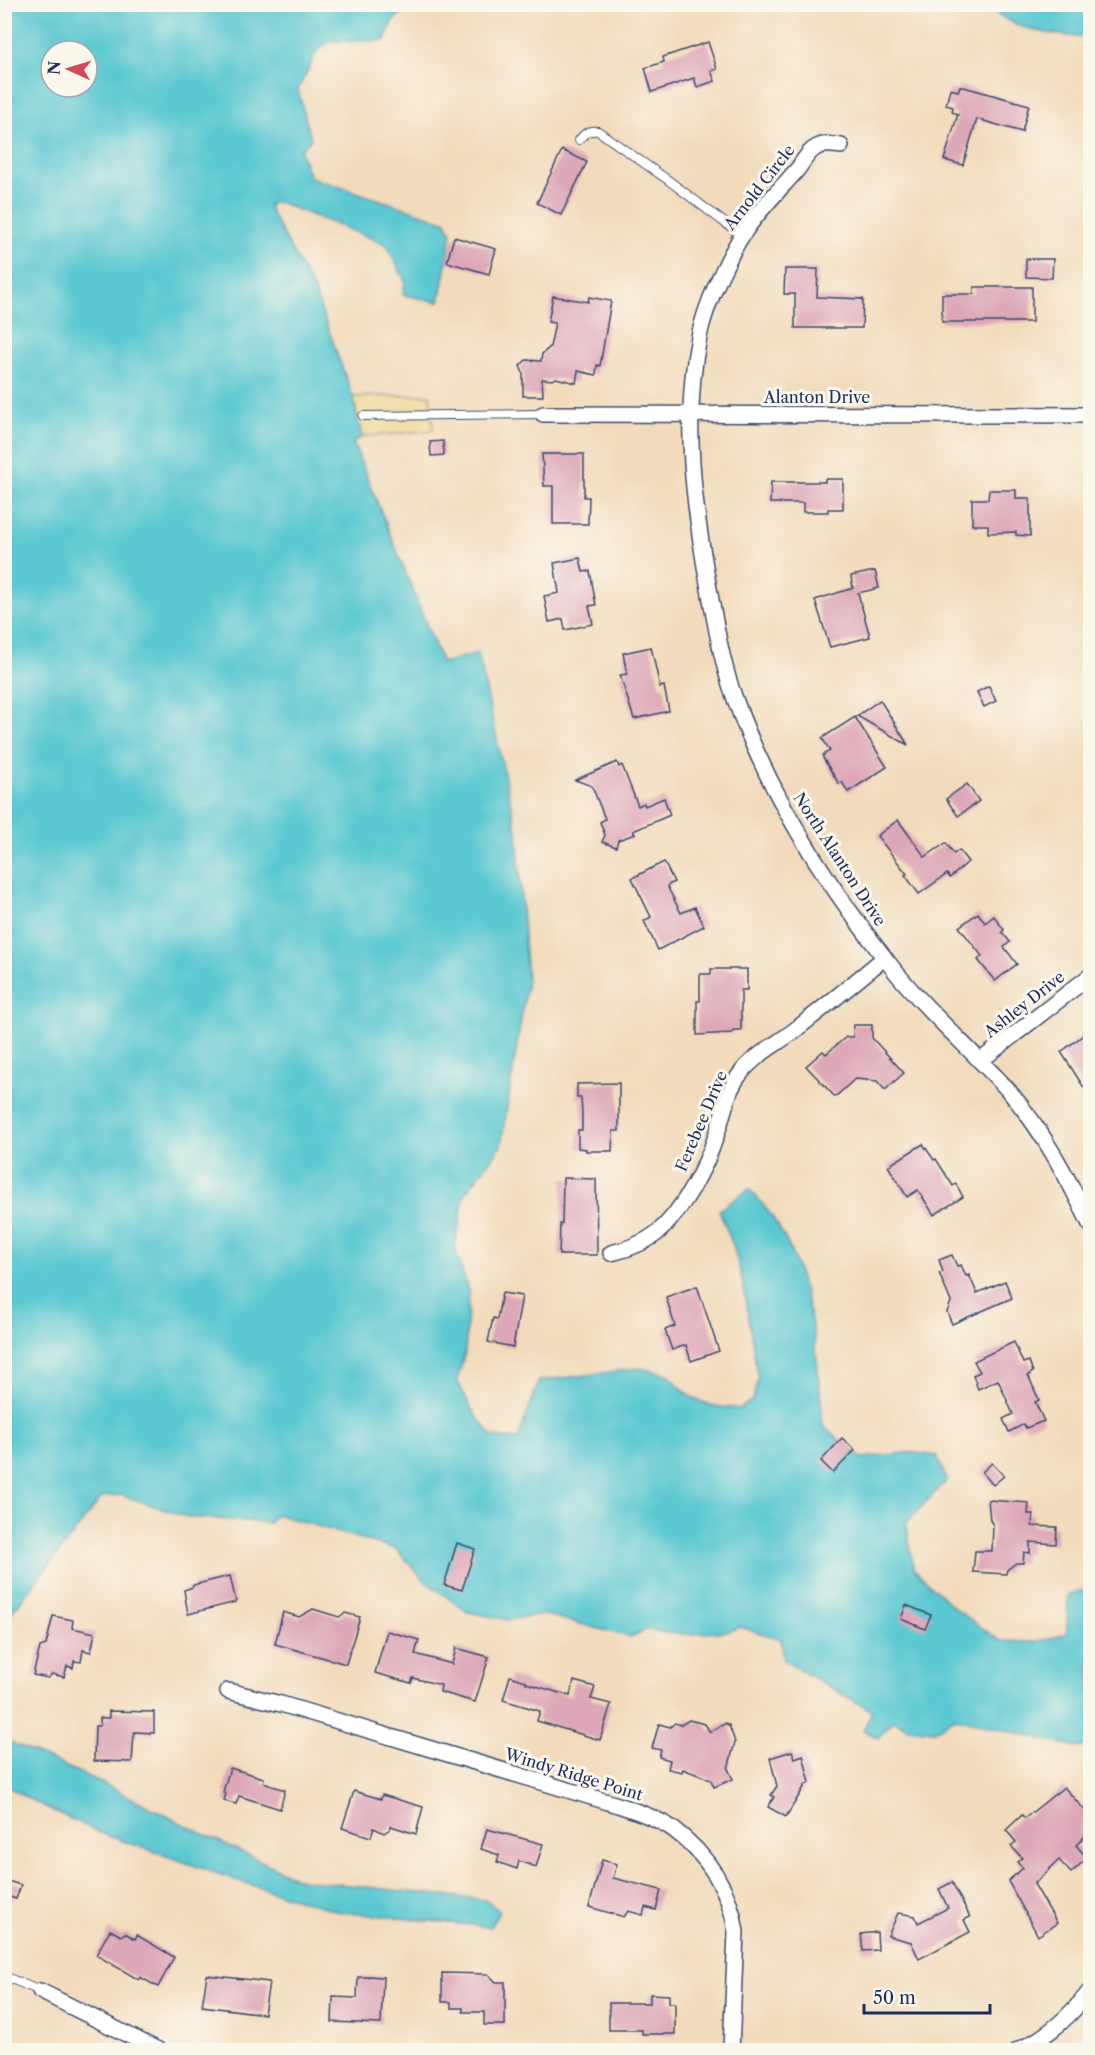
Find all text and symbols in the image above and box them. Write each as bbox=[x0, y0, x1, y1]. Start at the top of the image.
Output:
north arrow bbox=[39, 39, 99, 99]
text: N bbox=[44, 60, 65, 76]
street label: Arnold Circle bbox=[719, 140, 799, 235]
street label: Alanton Drive bbox=[763, 387, 870, 407]
street label: North Alanton Drive bbox=[789, 789, 891, 929]
street label: Ashley Drive bbox=[979, 966, 1068, 1042]
street label: Ferebee Drive bbox=[671, 1068, 731, 1174]
street label: Windy Ridge Point bbox=[502, 1743, 646, 1805]
scale bar bbox=[864, 1977, 990, 2015]
text: 50 m bbox=[873, 1987, 916, 2009]

